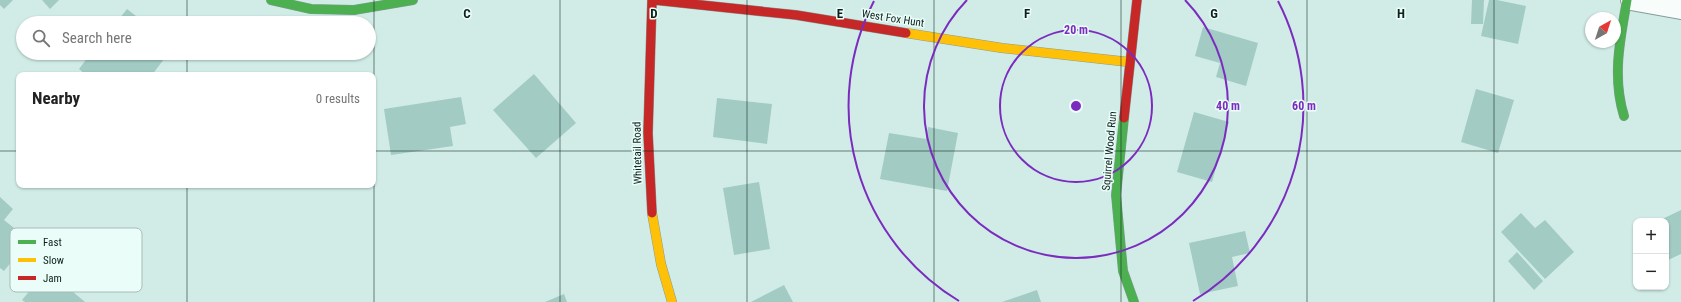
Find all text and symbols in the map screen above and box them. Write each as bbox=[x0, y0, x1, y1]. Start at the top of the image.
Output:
text: C bbox=[463, 6, 471, 21]
text: D bbox=[650, 6, 658, 21]
text: E bbox=[837, 6, 844, 21]
text: F bbox=[1024, 6, 1030, 21]
text: G bbox=[1210, 6, 1218, 21]
text: H bbox=[1397, 6, 1405, 21]
street label: West Fox Hunt bbox=[861, 7, 925, 30]
north arrow bbox=[1585, 12, 1621, 48]
search box bbox=[16, 16, 376, 60]
text: 20 m bbox=[1064, 23, 1088, 37]
icon: search bbox=[30, 27, 52, 49]
text: Search here bbox=[62, 29, 132, 47]
text: Nearby bbox=[32, 88, 80, 108]
text: 0 results bbox=[316, 91, 360, 106]
centre of rings bbox=[1069, 99, 1083, 113]
text: 40 m bbox=[1216, 99, 1240, 113]
text: 60 m bbox=[1292, 99, 1316, 113]
street label: Squirrel Wood Run bbox=[1100, 111, 1119, 191]
street label: Whitetail Road bbox=[630, 121, 645, 185]
map controls bbox=[1633, 218, 1669, 290]
button: + bbox=[1633, 218, 1669, 254]
legend bbox=[10, 228, 142, 292]
text: Fast bbox=[43, 236, 62, 249]
text: Slow bbox=[43, 254, 64, 267]
button: − bbox=[1633, 254, 1669, 290]
text: Jam bbox=[43, 272, 62, 285]

